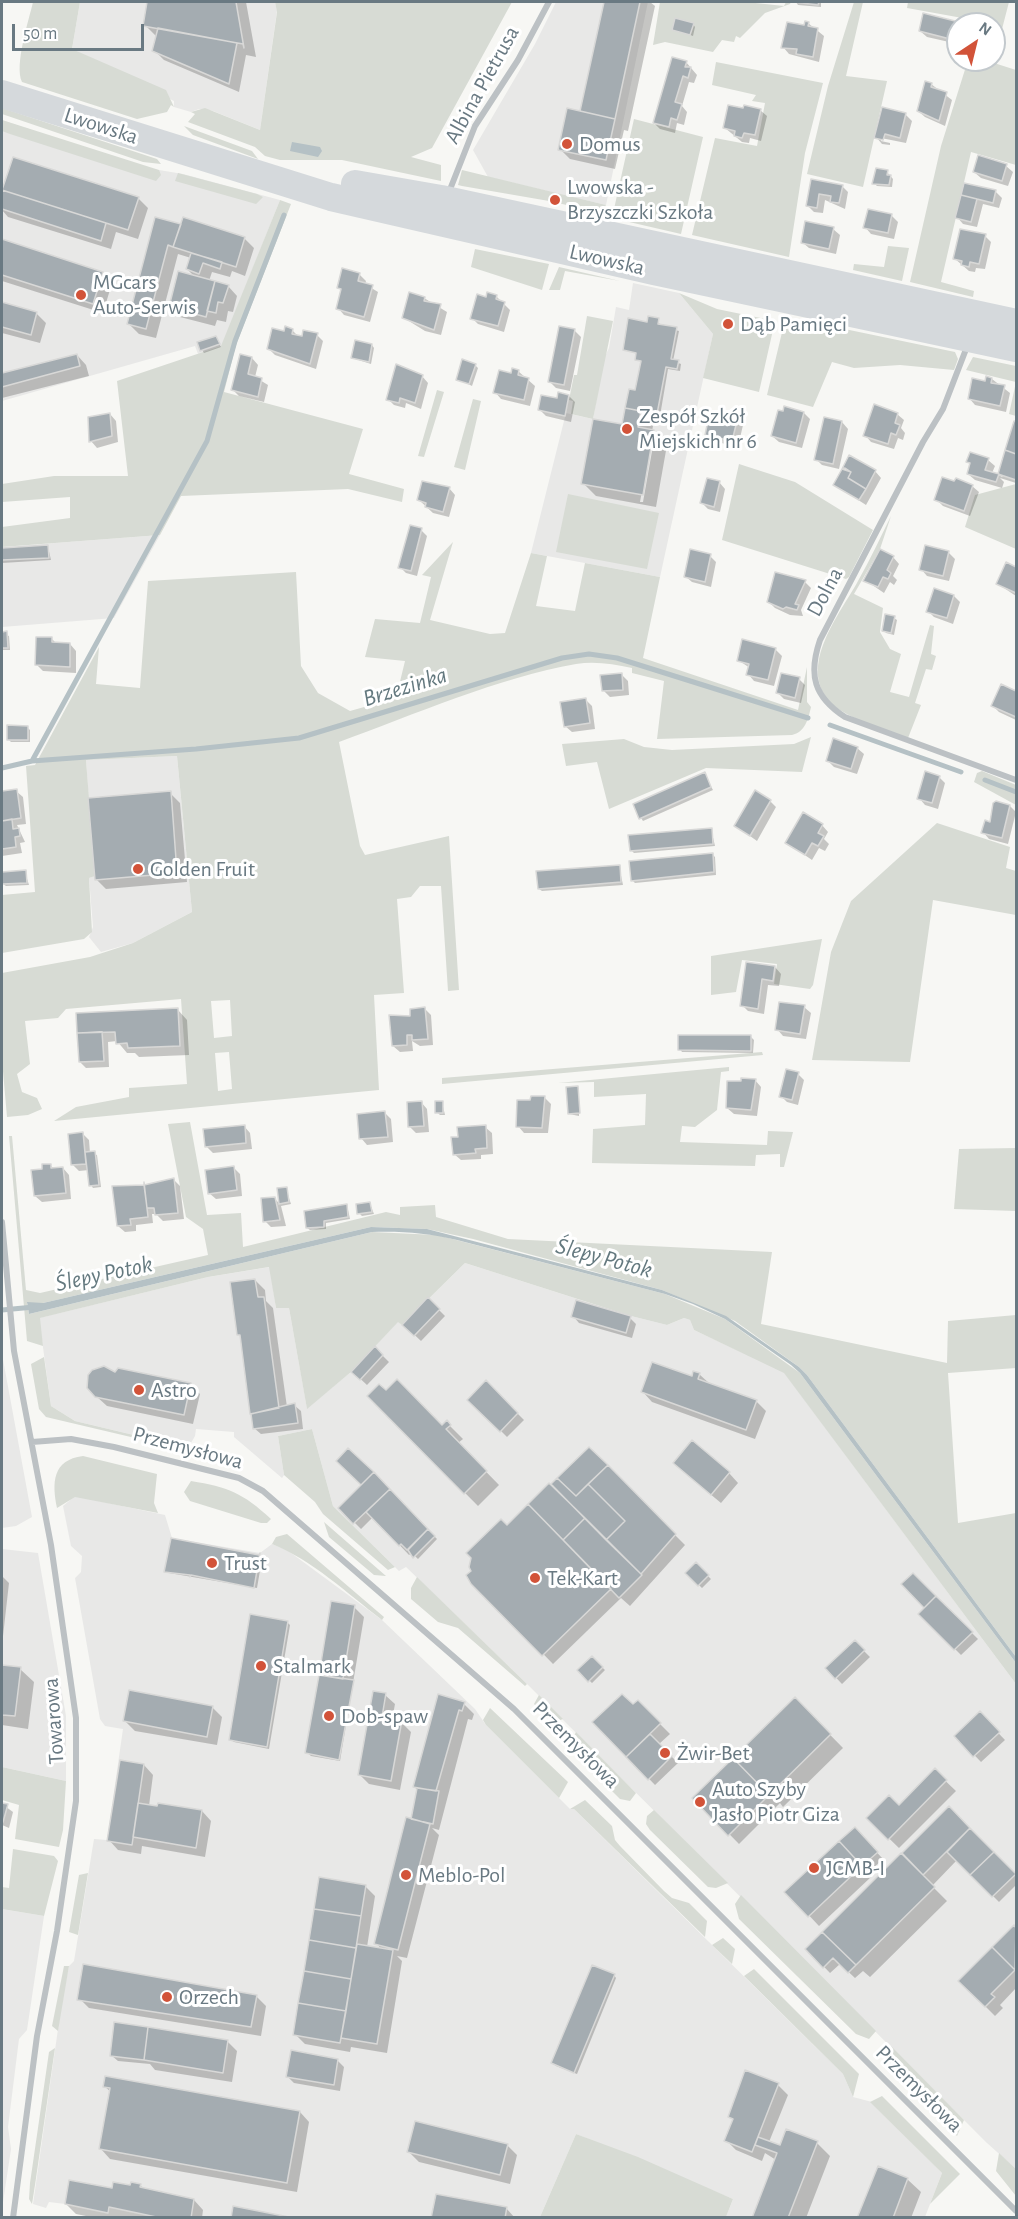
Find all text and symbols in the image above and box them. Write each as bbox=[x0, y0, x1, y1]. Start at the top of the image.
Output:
scale bar bbox=[15, 12, 147, 50]
north arrow bbox=[946, 12, 1006, 72]
text: N bbox=[976, 19, 994, 39]
street label: Albina Pietrusa bbox=[439, 22, 525, 148]
text: 50 m bbox=[23, 25, 57, 43]
street label: Lwowska bbox=[61, 102, 141, 150]
place label: Domus bbox=[579, 131, 641, 157]
marker: Domus bbox=[560, 137, 574, 151]
place label: Lwowska - Brzyszczki Szkoła bbox=[567, 174, 713, 226]
marker: Lwowska - Brzyszczki Szkoła bbox=[548, 193, 562, 207]
street label: Lwowska bbox=[567, 239, 647, 281]
place label: MGcars Auto-Serwis bbox=[93, 269, 197, 320]
marker: MGcars Auto-Serwis bbox=[74, 288, 88, 302]
place label: Dąb Pamięci bbox=[740, 311, 847, 337]
marker: Dąb Pamięci bbox=[721, 317, 735, 331]
place label: Zespół Szkół Miejskich nr 6 bbox=[639, 403, 757, 454]
marker: Zespół Szkół Miejskich nr 6 bbox=[620, 422, 634, 436]
street label: Dolna bbox=[801, 563, 849, 621]
water label: Brzezinka bbox=[360, 661, 450, 713]
place label: Golden Fruit bbox=[150, 856, 255, 882]
marker: Golden Fruit bbox=[131, 862, 145, 876]
water label: Ślepy Potok bbox=[553, 1231, 655, 1285]
water label: Ślepy Potok bbox=[53, 1250, 155, 1298]
place label: Astro bbox=[151, 1377, 197, 1403]
marker: Astro bbox=[132, 1383, 146, 1397]
street label: Przemysłowa bbox=[130, 1421, 246, 1475]
place label: Trust bbox=[224, 1550, 267, 1576]
marker: Trust bbox=[205, 1556, 219, 1570]
place label: Tek-Kart bbox=[547, 1565, 618, 1591]
marker: Tek-Kart bbox=[528, 1571, 542, 1585]
place label: Stalmark bbox=[273, 1653, 351, 1679]
marker: Stalmark bbox=[254, 1659, 268, 1673]
street label: Towarowa bbox=[38, 1677, 70, 1765]
street label: Przemysłowa bbox=[527, 1696, 625, 1794]
place label: Dob-spaw bbox=[341, 1703, 428, 1729]
marker: Dob-spaw bbox=[322, 1709, 336, 1723]
place label: Żwir-Bet bbox=[677, 1740, 750, 1766]
marker: Żwir-Bet bbox=[658, 1746, 672, 1760]
place label: Auto Szyby Jasło Piotr Giza bbox=[712, 1776, 840, 1828]
marker: Auto Szyby Jasło Piotr Giza bbox=[693, 1795, 707, 1809]
place label: JCMB-I bbox=[826, 1855, 885, 1881]
marker: JCMB-I bbox=[807, 1861, 821, 1875]
place label: Meblo-Pol bbox=[418, 1862, 505, 1888]
marker: Meblo-Pol bbox=[399, 1868, 413, 1882]
place label: Orzech bbox=[179, 1984, 239, 2010]
marker: Orzech bbox=[160, 1990, 174, 2004]
street label: Przemysłowa bbox=[870, 2040, 968, 2138]

